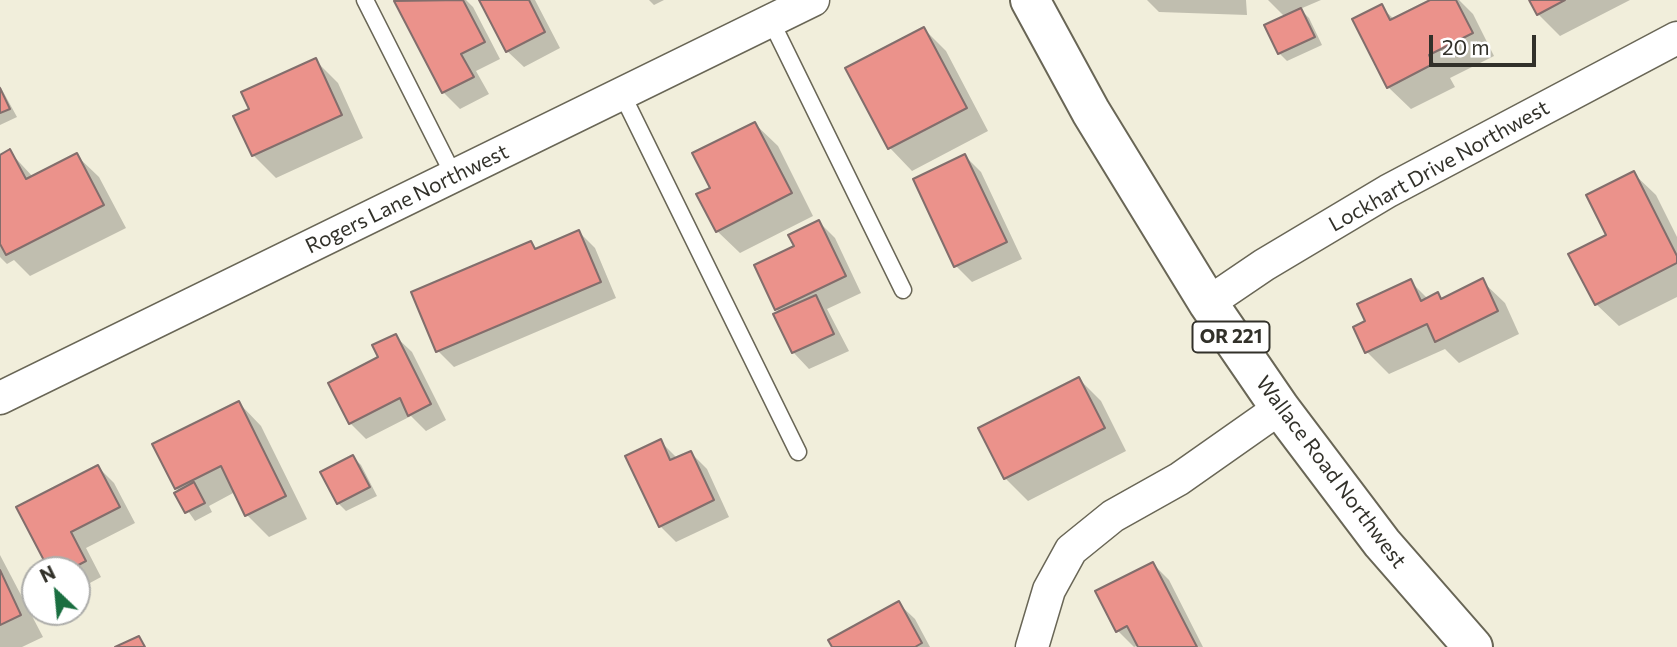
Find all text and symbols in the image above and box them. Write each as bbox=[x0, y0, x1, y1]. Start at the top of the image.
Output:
scale bar bbox=[1432, 21, 1539, 65]
text: 20 m bbox=[1442, 34, 1490, 59]
street label: Lockhart Drive Northwest bbox=[1324, 95, 1554, 237]
street label: Rogers Lane Northwest bbox=[301, 139, 513, 259]
road number: OR 221 bbox=[1192, 322, 1270, 352]
street label: Wallace Road Northwest bbox=[1250, 371, 1412, 573]
north arrow bbox=[21, 556, 91, 626]
text: N bbox=[36, 560, 59, 587]

